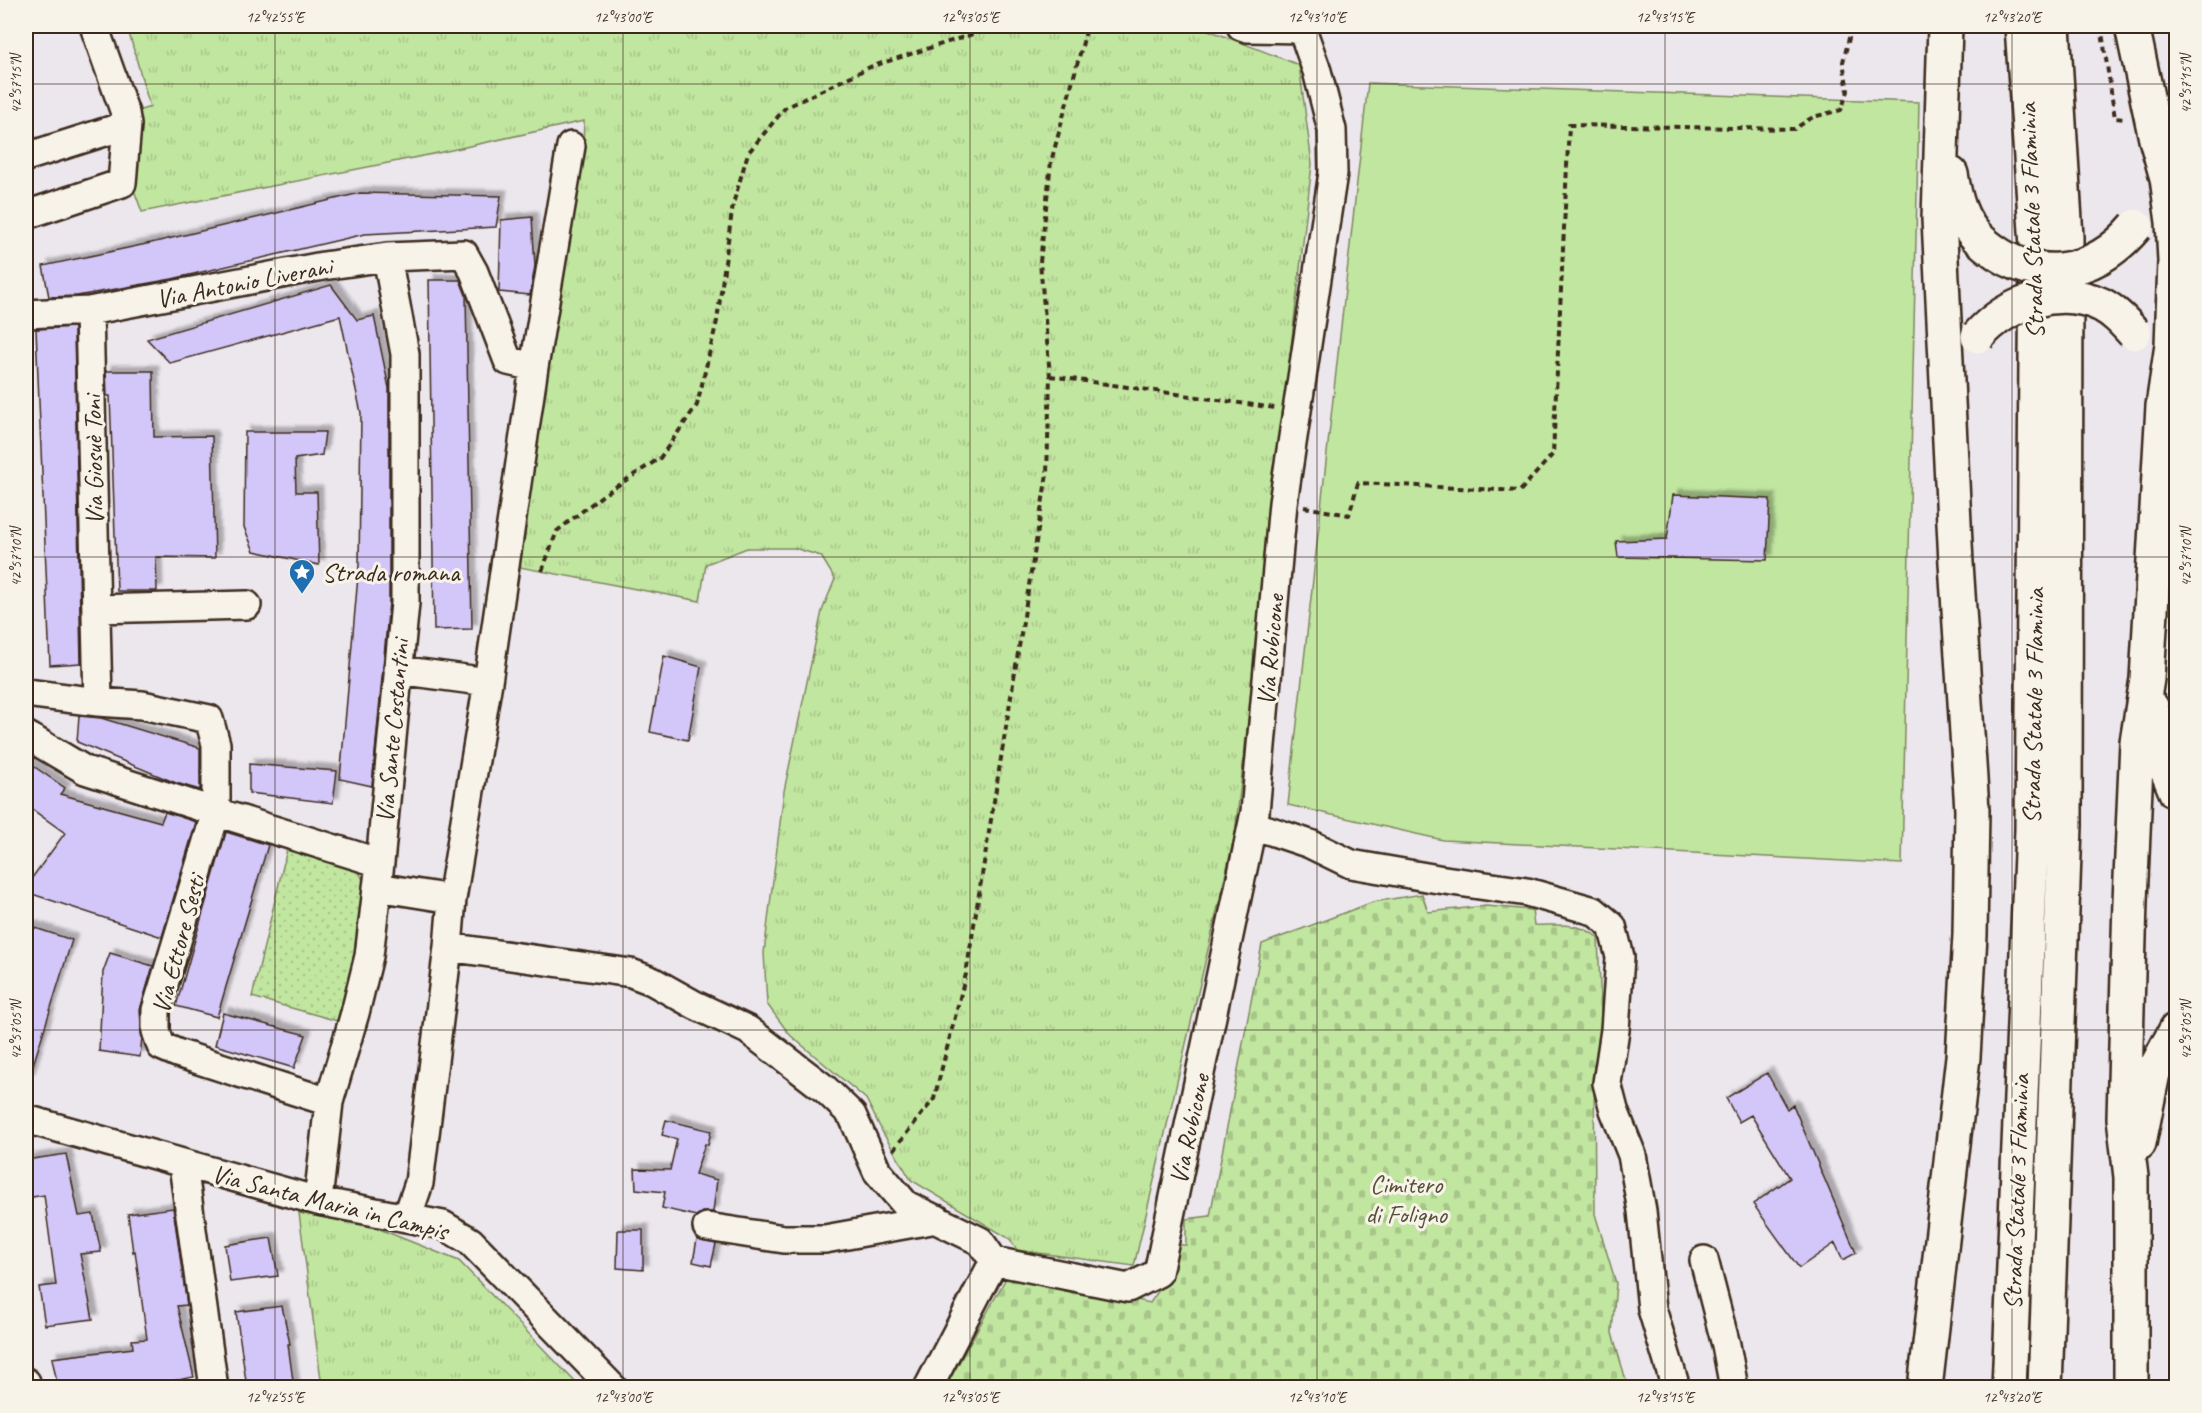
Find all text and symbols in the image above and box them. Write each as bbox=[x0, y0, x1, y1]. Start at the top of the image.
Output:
text: 12°42'55"E bbox=[246, 8, 306, 27]
text: 12°43'00"E bbox=[594, 8, 654, 27]
text: 12°43'05"E bbox=[941, 8, 1001, 27]
text: 12°43'10"E bbox=[1288, 8, 1348, 27]
text: 12°43'15"E bbox=[1636, 8, 1696, 27]
text: 12°43'20"E bbox=[1983, 8, 2043, 27]
text: 42°57'15"N bbox=[7, 51, 26, 114]
text: 42°57'15"N bbox=[2177, 51, 2196, 114]
street label: Strada Statale 3 Flaminia bbox=[2011, 101, 2052, 339]
street label: Via Antonio Liverani bbox=[154, 249, 338, 316]
street label: Via Giosuè Toni bbox=[76, 392, 111, 525]
text: 42°57'10"N bbox=[7, 524, 26, 587]
text: 42°57'10"N bbox=[2177, 524, 2196, 587]
place label: Strada romana bbox=[322, 556, 461, 589]
place icon: Strada romana bbox=[287, 557, 317, 595]
street label: Strada Statale 3 Flaminia bbox=[2015, 586, 2052, 824]
street label: Via Rubicone bbox=[1249, 592, 1292, 707]
street label: Via Sante Costantini bbox=[368, 635, 417, 824]
street label: Via Ettore Sesti bbox=[144, 868, 214, 1017]
text: 42°57'05"N bbox=[7, 997, 26, 1060]
text: 42°57'05"N bbox=[2177, 997, 2196, 1060]
street label: Via Rubicone bbox=[1162, 1070, 1218, 1187]
street label: Strada Statale 3 Flaminia bbox=[1996, 1072, 2037, 1310]
street label: Via Santa Maria in Campis bbox=[209, 1157, 453, 1248]
park label: Cimitero di Foligno bbox=[1365, 1168, 1448, 1231]
text: 12°42'55"E bbox=[246, 1388, 306, 1407]
text: 12°43'00"E bbox=[594, 1388, 654, 1407]
text: 12°43'05"E bbox=[941, 1388, 1001, 1407]
text: 12°43'10"E bbox=[1288, 1388, 1348, 1407]
text: 12°43'15"E bbox=[1636, 1388, 1696, 1407]
text: 12°43'20"E bbox=[1983, 1388, 2043, 1407]

